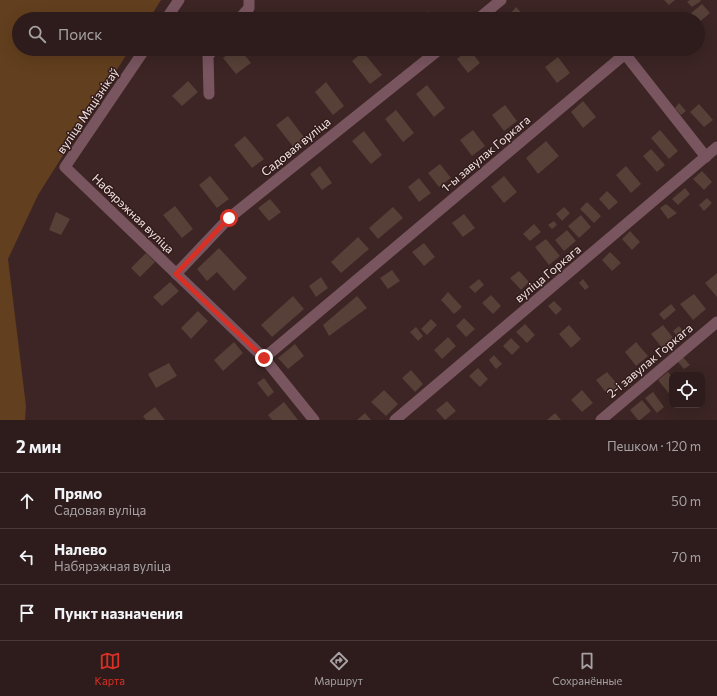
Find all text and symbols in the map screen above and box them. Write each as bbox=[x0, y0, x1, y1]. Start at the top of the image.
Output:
search box bbox=[12, 12, 705, 56]
icon: search bbox=[26, 23, 48, 45]
text: Поиск bbox=[58, 25, 102, 43]
street label: вуліца Мяцізнікаў bbox=[53, 65, 121, 156]
street label: 1-ы завулак Горкага bbox=[438, 112, 533, 194]
street label: Садовая вуліца bbox=[258, 114, 333, 178]
street label: Набярэжная вуліца bbox=[90, 171, 177, 256]
route start bbox=[220, 209, 238, 227]
street label: вуліца Горкага bbox=[512, 242, 583, 305]
street label: 2-і завулак Горкага bbox=[604, 320, 695, 400]
route end bbox=[255, 349, 273, 367]
map controls bbox=[669, 372, 705, 408]
button: locate bbox=[669, 372, 705, 408]
text: 2 мин bbox=[16, 436, 61, 457]
text: Пешком · 120 m bbox=[607, 438, 701, 454]
text: Прямо bbox=[54, 484, 102, 502]
icon: ahead bbox=[16, 490, 38, 512]
text: 50 m bbox=[671, 493, 701, 509]
text: Садовая вуліца bbox=[54, 502, 146, 518]
text: Налево bbox=[54, 540, 107, 558]
icon: left bbox=[16, 546, 38, 568]
text: 70 m bbox=[672, 549, 701, 565]
text: Набярэжная вуліца bbox=[54, 558, 171, 574]
icon: arrive bbox=[16, 602, 38, 624]
text: Пункт назначения bbox=[54, 604, 183, 622]
tab: Карта bbox=[95, 650, 125, 687]
tab: Маршрут bbox=[314, 650, 363, 687]
tab: Сохранённые bbox=[552, 650, 622, 687]

